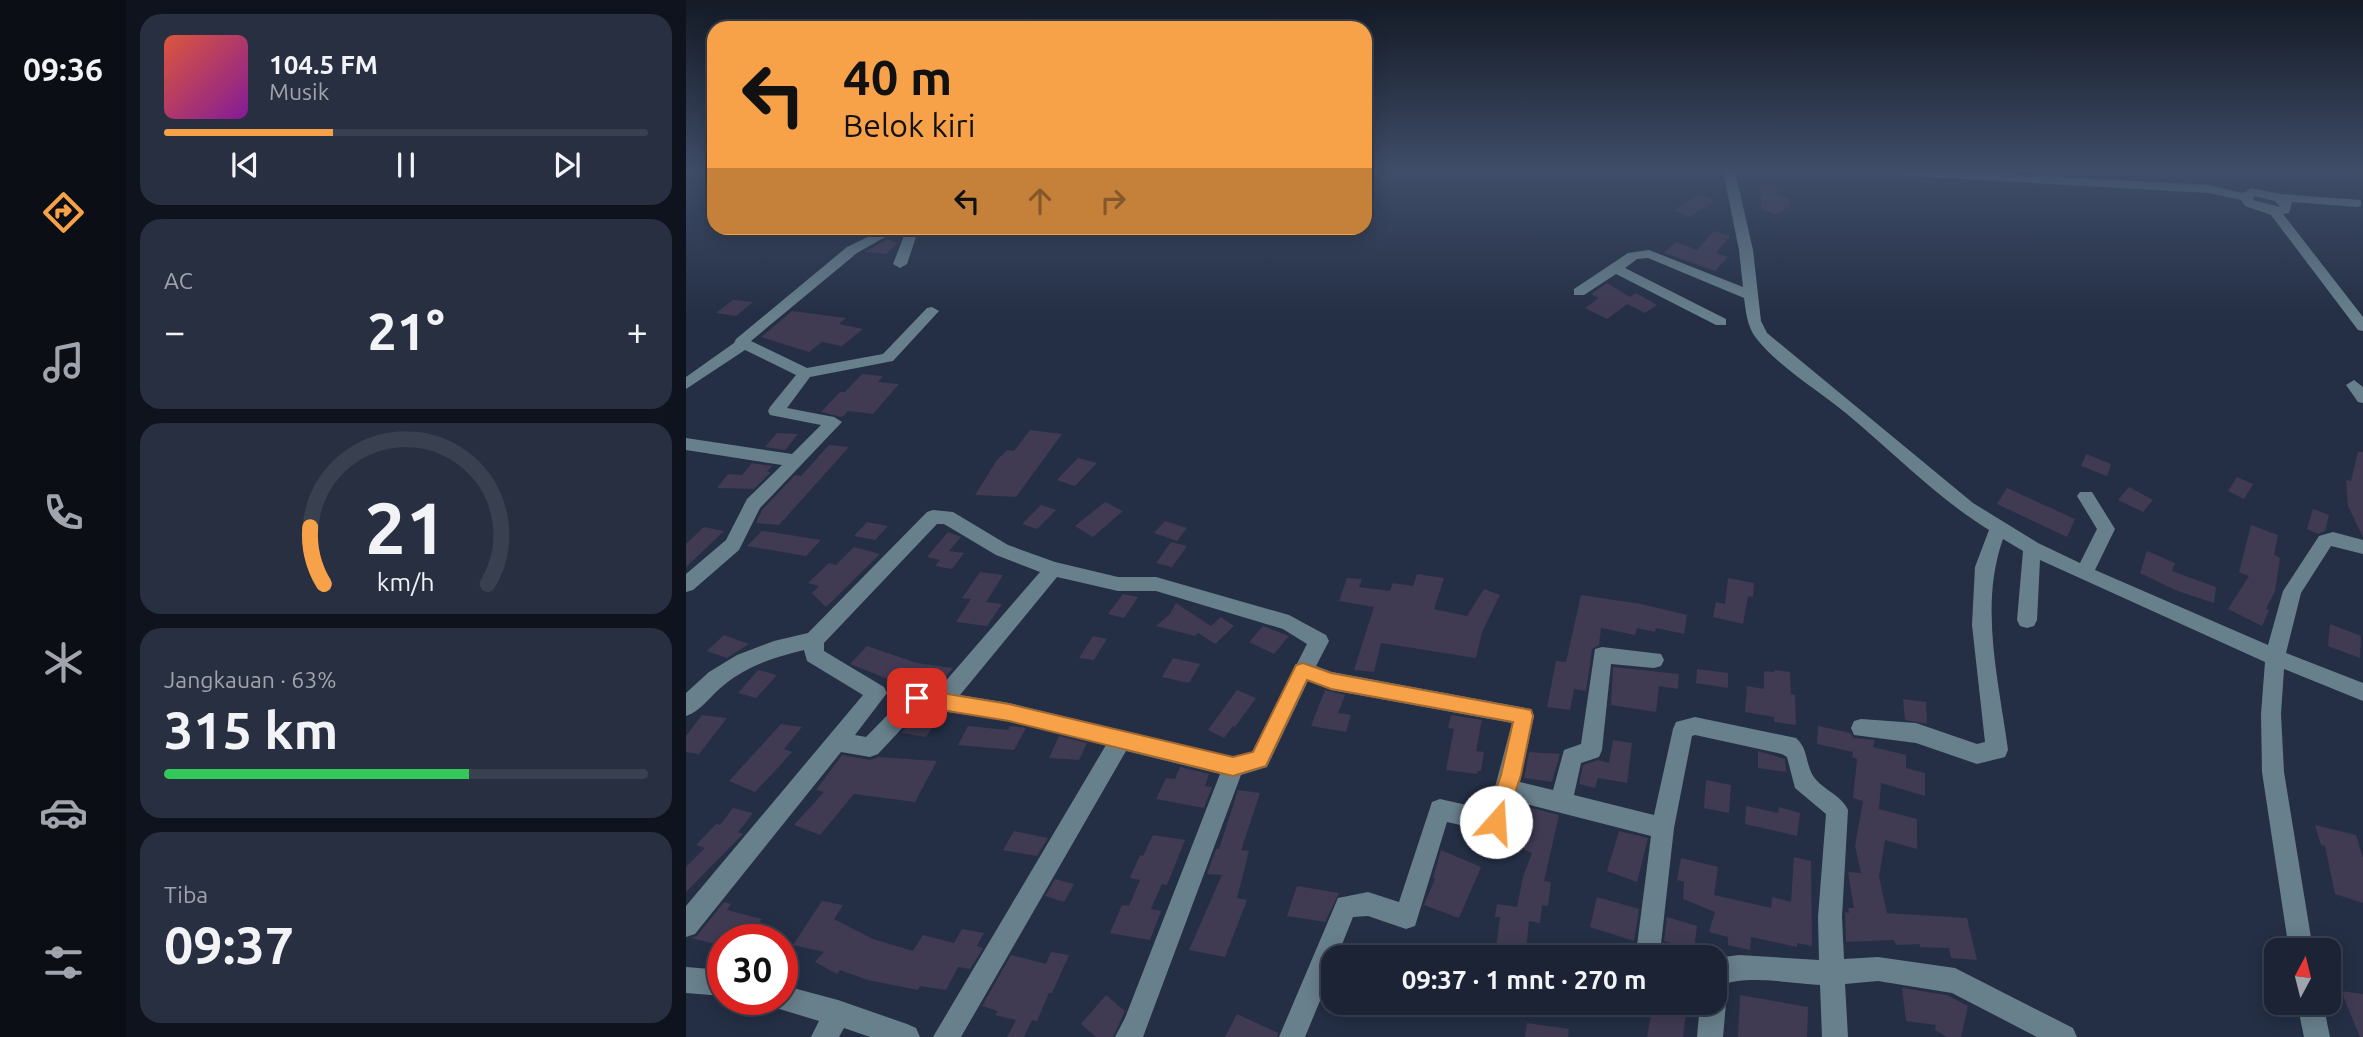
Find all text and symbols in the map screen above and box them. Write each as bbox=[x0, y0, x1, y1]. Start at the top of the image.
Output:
icon: left bbox=[728, 49, 819, 140]
text: 40 m bbox=[843, 49, 952, 104]
text: 104.5 FM bbox=[269, 50, 378, 79]
text: 09:36 bbox=[23, 51, 103, 87]
text: Musik bbox=[269, 79, 329, 104]
text: Belok kiri bbox=[843, 107, 975, 143]
icon: previous bbox=[226, 146, 264, 184]
icon: pause bbox=[387, 146, 425, 184]
icon: next bbox=[548, 146, 586, 184]
icon: left bbox=[948, 182, 986, 220]
icon: ahead bbox=[1021, 182, 1059, 220]
icon: right bbox=[1094, 182, 1132, 220]
icon: directions bbox=[39, 188, 88, 237]
text: AC bbox=[164, 268, 193, 293]
text: 21° bbox=[367, 302, 445, 360]
text: − bbox=[164, 310, 185, 352]
text: + bbox=[627, 310, 648, 352]
icon: music bbox=[39, 338, 88, 387]
text: 21 bbox=[365, 487, 447, 569]
icon: phone bbox=[39, 488, 88, 537]
text: km/h bbox=[377, 568, 435, 596]
icon: climate bbox=[39, 638, 88, 687]
text: Jangkauan · 63% bbox=[164, 667, 336, 692]
pin bbox=[887, 668, 947, 728]
icon: arrive bbox=[898, 679, 936, 717]
text: 315 km bbox=[164, 701, 338, 759]
position arrow bbox=[1459, 785, 1533, 859]
icon: car bbox=[39, 788, 88, 837]
text: Tiba bbox=[164, 882, 208, 907]
text: 09:37 bbox=[164, 916, 294, 974]
speed limit sign: 30 bbox=[707, 924, 798, 1015]
icon: filters bbox=[39, 938, 88, 987]
north arrow bbox=[2264, 938, 2342, 1015]
map controls bbox=[2264, 938, 2341, 1015]
text: 09:37 · 1 mnt · 270 m bbox=[1402, 965, 1646, 994]

